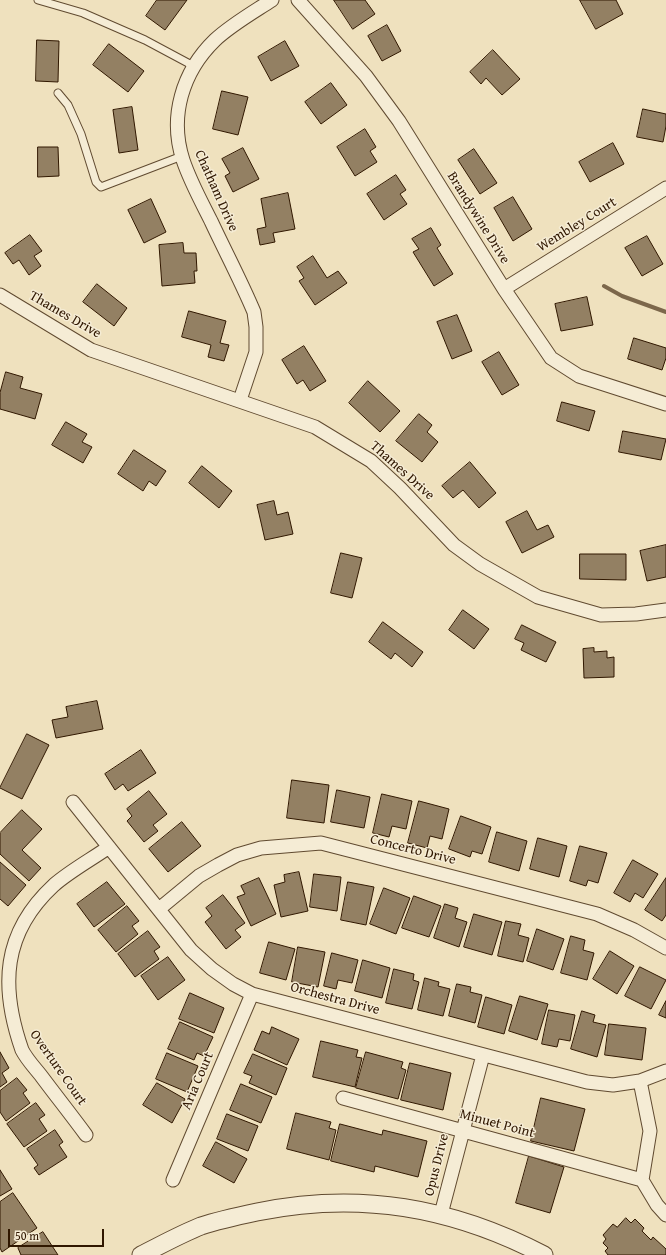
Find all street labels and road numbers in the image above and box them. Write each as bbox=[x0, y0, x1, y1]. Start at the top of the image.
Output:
street label: Chatham Drive bbox=[191, 148, 241, 234]
street label: Brandywine Drive bbox=[443, 169, 513, 267]
street label: Wembley Court bbox=[534, 194, 620, 256]
street label: Thames Drive bbox=[26, 288, 104, 342]
street label: Thames Drive bbox=[367, 438, 437, 504]
street label: Concerto Drive bbox=[368, 831, 458, 869]
street label: Orchestra Drive bbox=[289, 979, 381, 1019]
street label: Overture Court bbox=[26, 1027, 90, 1109]
street label: Aria Court bbox=[178, 1050, 218, 1112]
street label: Minuet Point bbox=[458, 1106, 536, 1142]
street label: Opus Drive bbox=[421, 1132, 453, 1198]

